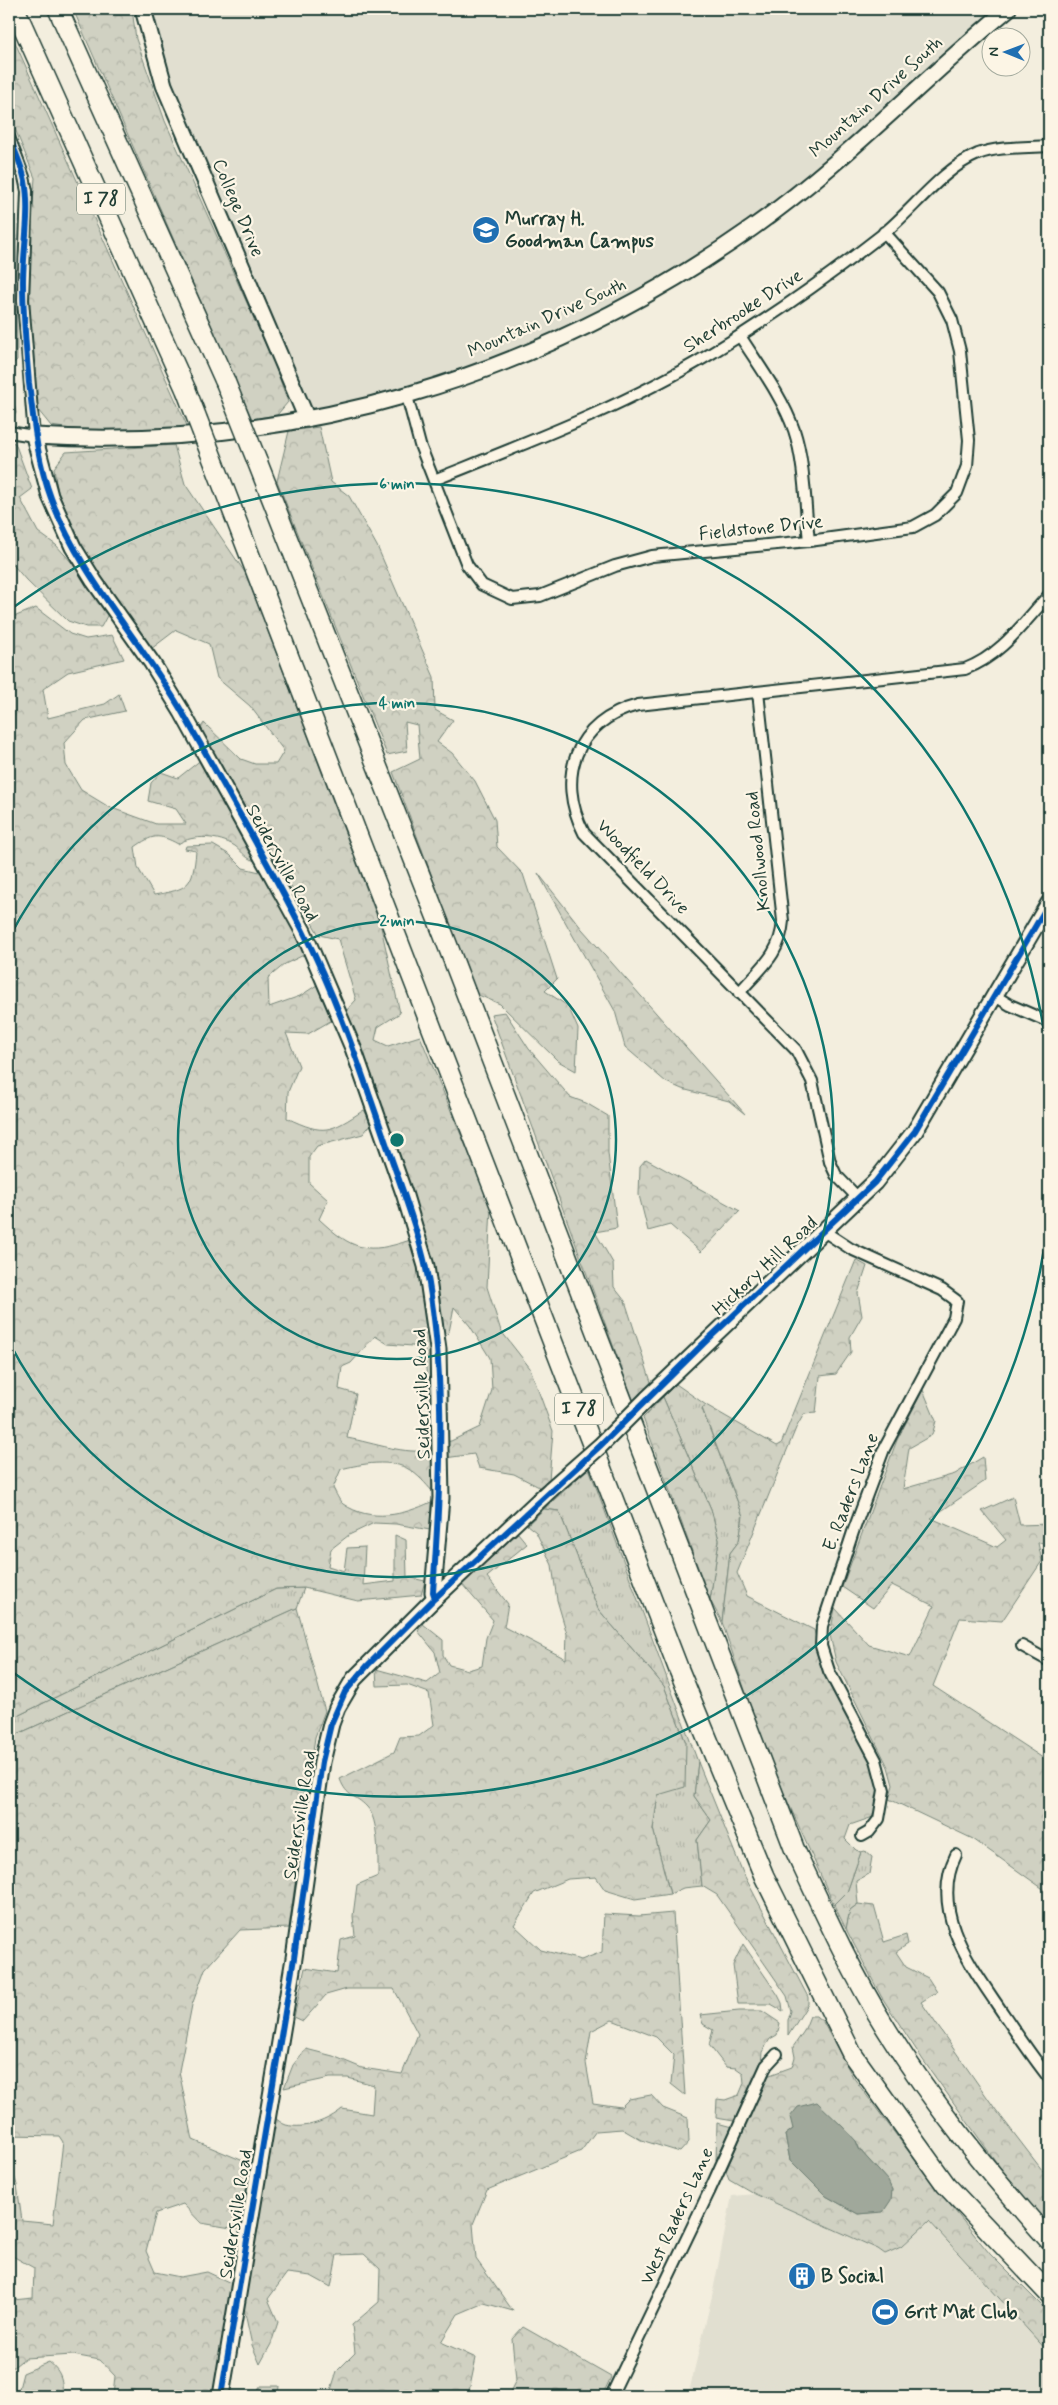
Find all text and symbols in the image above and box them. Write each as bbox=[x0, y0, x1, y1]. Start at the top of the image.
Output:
north arrow bbox=[980, 28, 1030, 78]
street label: Mountain Drive South bbox=[804, 30, 948, 164]
text: N bbox=[985, 47, 1003, 57]
street label: College Drive bbox=[205, 155, 270, 261]
road number: I 78 bbox=[77, 183, 125, 214]
place label: Murray H. Goodman Campus bbox=[505, 207, 654, 254]
school or university icon: Murray H. Goodman Campus bbox=[471, 215, 501, 245]
street label: Sherbrooke Drive bbox=[678, 263, 808, 359]
street label: Mountain Drive South bbox=[464, 272, 630, 364]
text: 6 min bbox=[379, 475, 415, 495]
street label: Fieldstone Drive bbox=[698, 509, 824, 547]
text: 4 min bbox=[379, 694, 415, 714]
street label: Knollwood Road bbox=[739, 790, 777, 912]
street label: Seidersville Road bbox=[239, 800, 325, 926]
street label: Woodfield Drive bbox=[591, 814, 695, 920]
text: 2 min bbox=[379, 912, 415, 932]
centre of rings bbox=[388, 1131, 406, 1149]
street label: Hickory Hill Road bbox=[707, 1211, 823, 1321]
street label: Seidersville Road bbox=[407, 1328, 437, 1460]
road number: I 78 bbox=[555, 1394, 603, 1425]
street label: E. Raders Lane bbox=[817, 1429, 885, 1555]
street label: Seidersville Road bbox=[277, 1748, 323, 1882]
street label: West Raders Lane bbox=[634, 2143, 720, 2289]
street label: Seidersville Road bbox=[213, 2147, 259, 2281]
building icon: B Social bbox=[787, 2261, 817, 2291]
place label: B Social bbox=[821, 2264, 884, 2289]
sports icon: Grit Mat Club bbox=[870, 2297, 900, 2327]
place label: Grit Mat Club bbox=[904, 2300, 1018, 2325]

